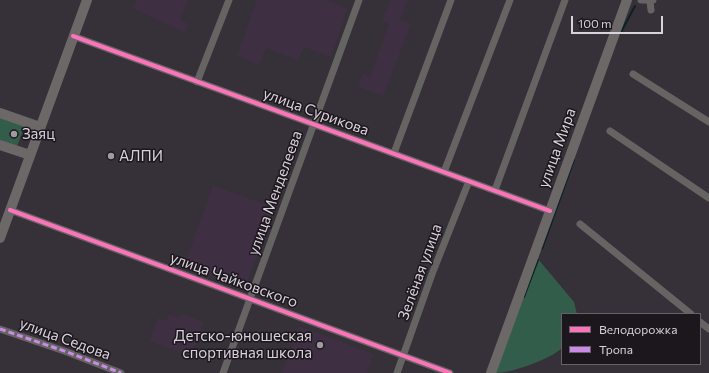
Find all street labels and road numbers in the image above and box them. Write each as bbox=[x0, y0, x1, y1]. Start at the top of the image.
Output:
street label: улица Сурикова bbox=[261, 84, 371, 140]
street label: улица Мира bbox=[534, 106, 580, 190]
street label: улица Менделеева bbox=[244, 128, 306, 258]
street label: Зелёная улица bbox=[394, 221, 446, 323]
street label: улица Чайковского bbox=[168, 249, 300, 311]
street label: улица Седова bbox=[17, 314, 113, 364]

